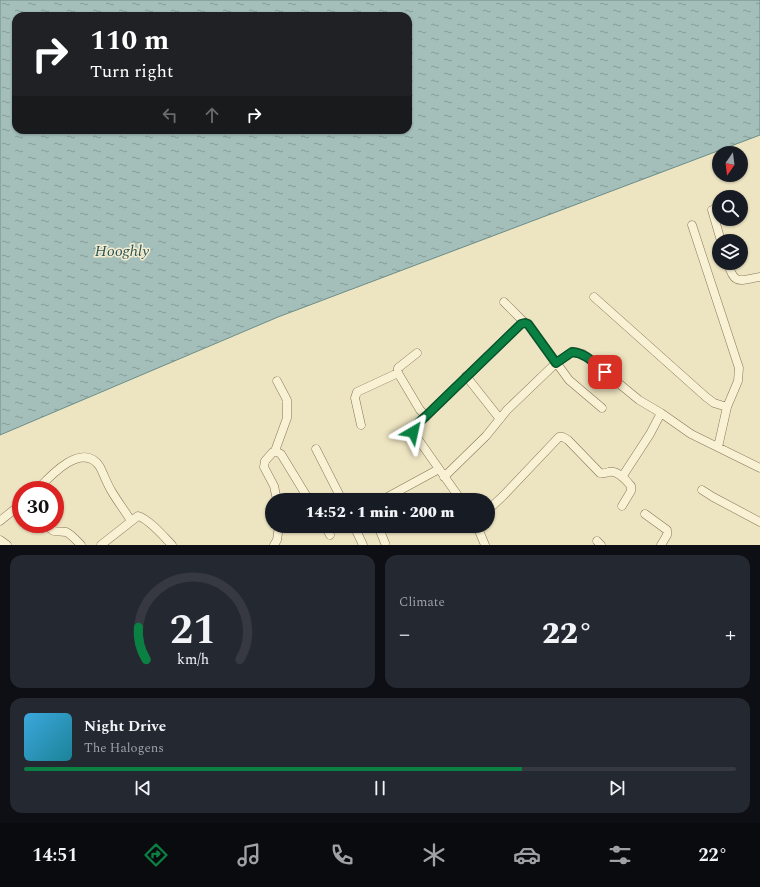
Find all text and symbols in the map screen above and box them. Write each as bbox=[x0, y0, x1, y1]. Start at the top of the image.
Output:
text: 110 m bbox=[90, 19, 169, 62]
icon: right bbox=[24, 28, 76, 80]
text: Turn right bbox=[90, 58, 173, 85]
icon: left bbox=[159, 104, 181, 126]
icon: ahead bbox=[201, 104, 223, 126]
icon: right bbox=[243, 104, 265, 126]
north arrow bbox=[712, 146, 748, 182]
map controls bbox=[712, 146, 748, 270]
button: search bbox=[712, 190, 748, 226]
button: layers bbox=[712, 234, 748, 270]
water label: Hooghly bbox=[95, 239, 149, 263]
pin bbox=[588, 355, 622, 389]
icon: arrive bbox=[594, 361, 616, 383]
position arrow bbox=[392, 411, 434, 453]
speed limit sign: 30 bbox=[12, 481, 64, 533]
text: 14:52 · 1 min · 200 m bbox=[306, 501, 454, 524]
text: Climate bbox=[399, 592, 445, 612]
text: 21 bbox=[169, 598, 216, 661]
text: 22° bbox=[542, 611, 593, 657]
text: − bbox=[399, 618, 410, 651]
text: + bbox=[725, 618, 736, 651]
text: km/h bbox=[176, 648, 209, 670]
text: Night Drive bbox=[84, 715, 166, 738]
text: The Halogens bbox=[84, 738, 164, 758]
icon: previous bbox=[132, 777, 154, 799]
icon: pause bbox=[369, 777, 391, 799]
icon: next bbox=[606, 777, 628, 799]
icon: directions bbox=[142, 841, 170, 869]
icon: music bbox=[235, 841, 263, 869]
icon: phone bbox=[328, 841, 356, 869]
icon: climate bbox=[420, 841, 448, 869]
icon: car bbox=[513, 841, 541, 869]
icon: filters bbox=[606, 841, 634, 869]
text: 14:51 bbox=[32, 842, 78, 869]
text: 22° bbox=[698, 842, 728, 869]

